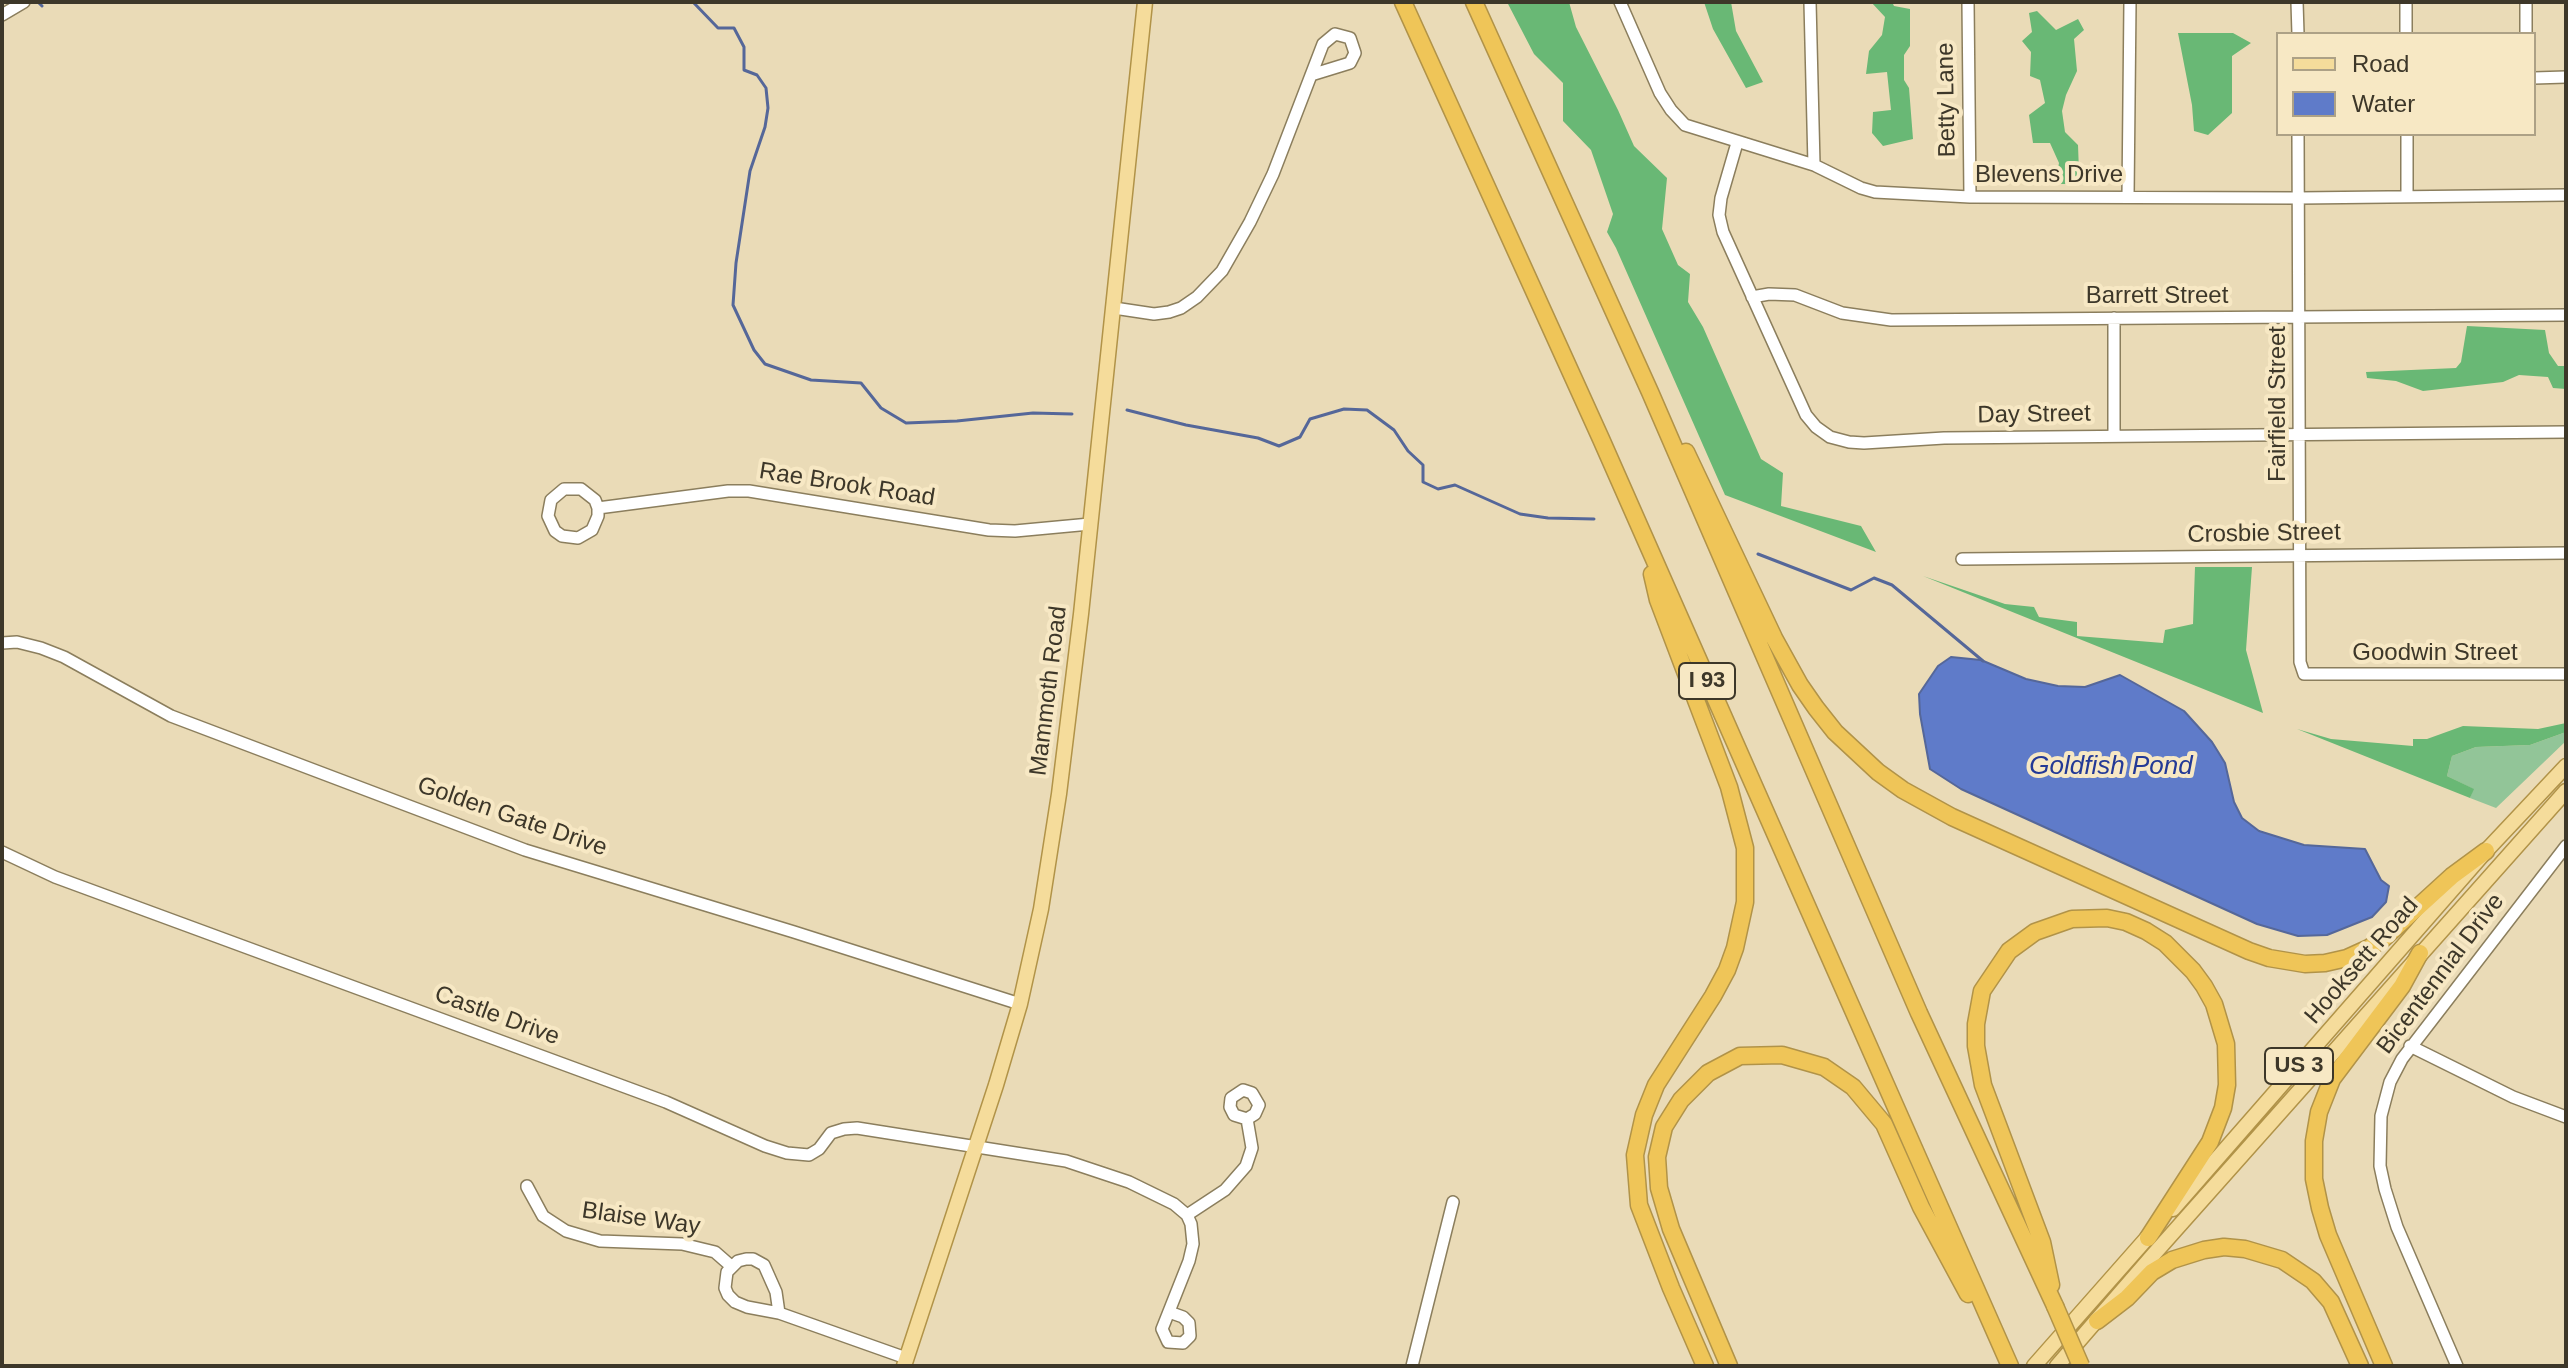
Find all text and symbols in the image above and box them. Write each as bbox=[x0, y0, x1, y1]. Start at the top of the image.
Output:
legend bbox=[2276, 32, 2536, 136]
street label: Betty Lane bbox=[1932, 42, 1962, 158]
text: Road bbox=[2352, 50, 2409, 77]
text: Water bbox=[2352, 90, 2415, 117]
street label: Blevens Drive bbox=[1975, 161, 2123, 189]
street label: Barrett Street bbox=[2086, 282, 2228, 310]
street label: Fairfield Street bbox=[2264, 326, 2292, 482]
street label: Day Street bbox=[1977, 400, 2091, 430]
street label: Rae Brook Road bbox=[757, 457, 937, 513]
street label: Crosbie Street bbox=[2187, 518, 2341, 550]
street label: Mammoth Road bbox=[1024, 605, 1074, 777]
street label: Goodwin Street bbox=[2352, 639, 2518, 667]
road number: I 93 bbox=[1679, 663, 1735, 699]
water label: Goldfish Pond bbox=[2029, 751, 2193, 783]
street label: Golden Gate Drive bbox=[413, 771, 611, 863]
street label: Bicentennial Drive bbox=[2371, 888, 2511, 1060]
street label: Hooksett Road bbox=[2299, 892, 2425, 1030]
street label: Castle Drive bbox=[431, 980, 563, 1052]
road number: US 3 bbox=[2265, 1048, 2333, 1084]
street label: Blaise Way bbox=[580, 1196, 702, 1242]

